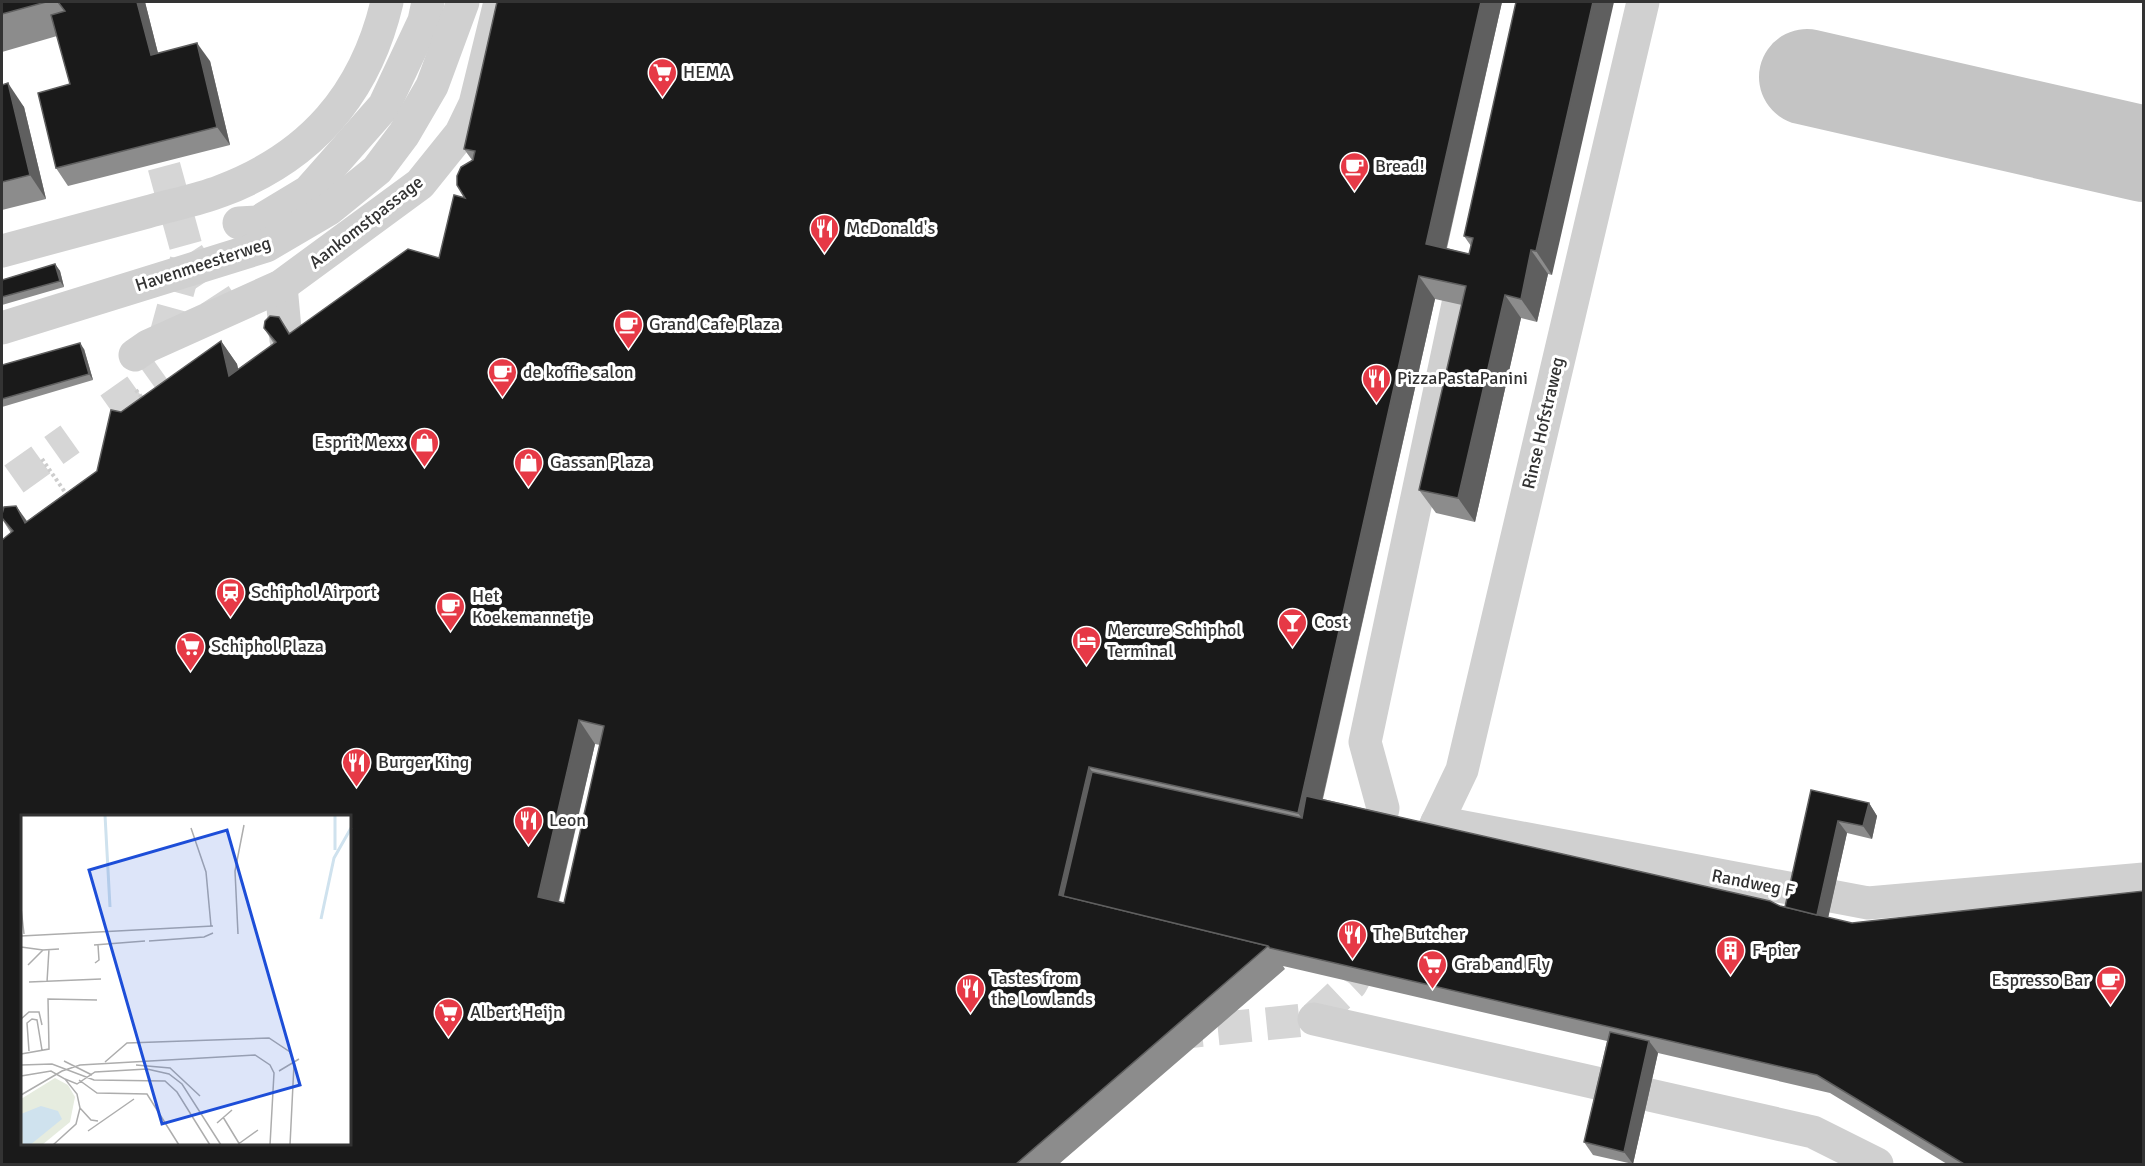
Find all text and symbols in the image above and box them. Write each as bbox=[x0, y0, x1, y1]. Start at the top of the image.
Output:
supermarket icon: HEMA bbox=[646, 56, 678, 98]
place label: HEMA bbox=[683, 61, 731, 83]
cafe icon: Bread! bbox=[1338, 150, 1370, 192]
place label: Bread! bbox=[1375, 155, 1425, 177]
street label: Aankomstpassage bbox=[305, 171, 427, 273]
restaurant icon: McDonald's bbox=[809, 212, 841, 254]
place label: McDonald's bbox=[846, 217, 935, 239]
street label: Havenmeesterweg bbox=[132, 232, 274, 296]
cafe icon: Grand Cafe Plaza bbox=[612, 308, 644, 350]
place label: Grand Cafe Plaza bbox=[649, 313, 780, 335]
street label: Rinse Hofstraweg bbox=[1517, 355, 1569, 491]
cafe icon: de koffie salon bbox=[486, 356, 518, 398]
place label: de koffie salon bbox=[523, 361, 634, 383]
restaurant icon: PizzaPastaPanini bbox=[1360, 362, 1392, 404]
place label: PizzaPastaPanini bbox=[1397, 367, 1528, 389]
shop icon: Esprit Mexx bbox=[409, 426, 441, 468]
place label: Esprit Mexx bbox=[314, 431, 405, 453]
shop icon: Gassan Plaza bbox=[513, 446, 545, 488]
place label: Gassan Plaza bbox=[550, 451, 651, 473]
station icon: Schiphol Airport bbox=[214, 576, 246, 618]
place label: Schiphol Airport bbox=[251, 581, 377, 603]
place label: Het Koekemannetje bbox=[472, 585, 591, 628]
cafe icon: Het Koekemannetje bbox=[435, 590, 467, 632]
bar icon: Cost bbox=[1277, 606, 1309, 648]
place label: Cost bbox=[1314, 611, 1348, 633]
place label: Mercure Schiphol Terminal bbox=[1107, 619, 1242, 662]
hotel icon: Mercure Schiphol Terminal bbox=[1070, 624, 1102, 666]
supermarket icon: Schiphol Plaza bbox=[174, 630, 206, 672]
place label: Schiphol Plaza bbox=[211, 635, 324, 657]
restaurant icon: Burger King bbox=[341, 746, 373, 788]
place label: Burger King bbox=[378, 751, 469, 773]
restaurant icon: Leon bbox=[512, 804, 544, 846]
place label: Leon bbox=[549, 809, 586, 831]
inset map bbox=[21, 815, 351, 1145]
street label: Randweg F bbox=[1710, 864, 1796, 902]
restaurant icon: The Butcher bbox=[1336, 918, 1368, 960]
place label: The Butcher bbox=[1373, 923, 1466, 945]
building icon: F-pier bbox=[1715, 934, 1747, 976]
place label: F-pier bbox=[1752, 939, 1798, 961]
supermarket icon: Grab and Fly bbox=[1417, 948, 1449, 990]
place label: Grab and Fly bbox=[1454, 953, 1551, 975]
cafe icon: Espresso Bar bbox=[2095, 964, 2127, 1006]
place label: Tastes from the Lowlands bbox=[991, 967, 1093, 1010]
place label: Espresso Bar bbox=[1991, 969, 2090, 991]
restaurant icon: Tastes from the Lowlands bbox=[954, 972, 986, 1014]
supermarket icon: Albert Heijn bbox=[433, 996, 465, 1038]
place label: Albert Heijn bbox=[470, 1001, 563, 1023]

